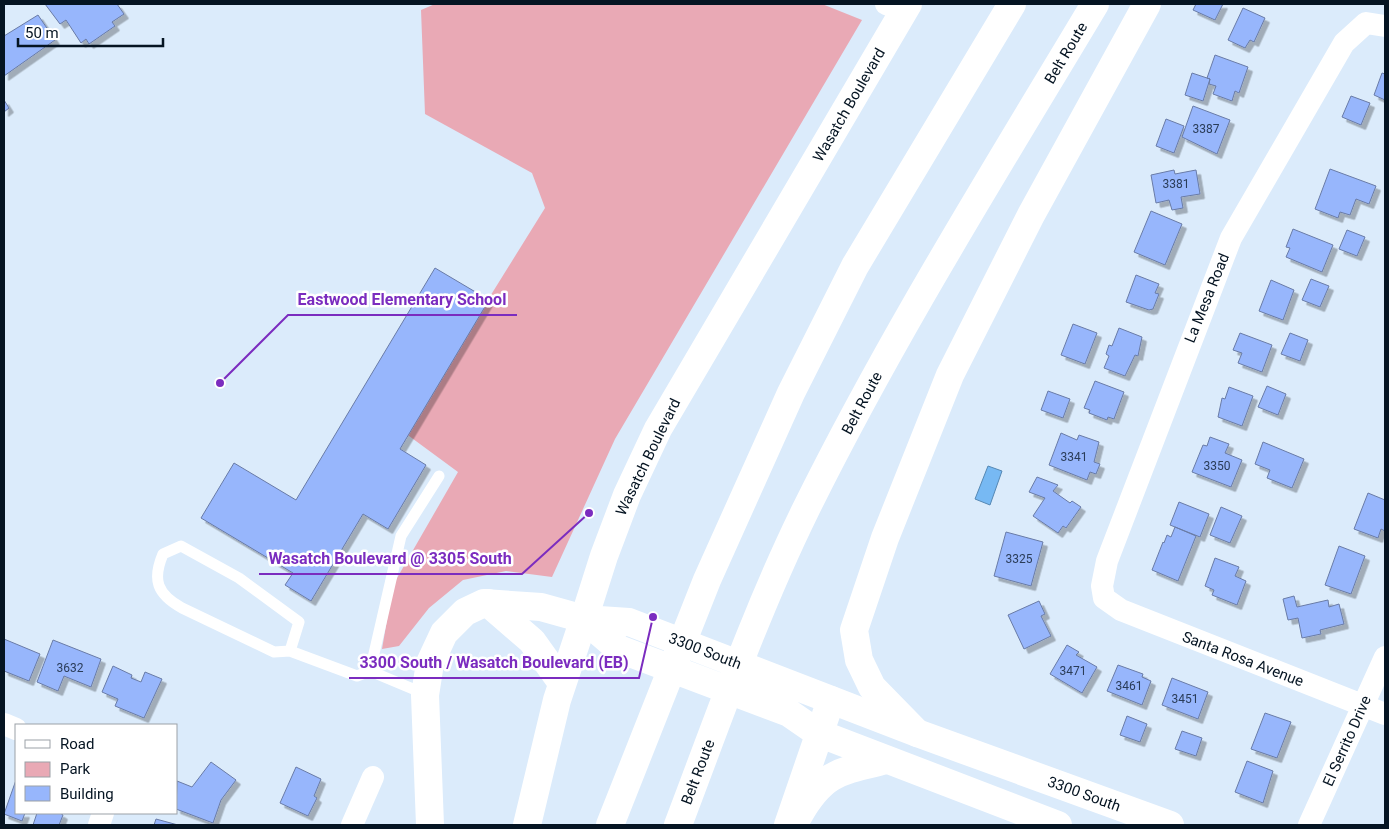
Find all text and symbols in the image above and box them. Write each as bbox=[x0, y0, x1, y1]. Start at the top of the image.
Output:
scale bar bbox=[18, 15, 162, 47]
street label: Belt Route bbox=[1041, 19, 1091, 87]
text: 50 m bbox=[25, 24, 59, 42]
street label: Wasatch Boulevard bbox=[809, 45, 889, 165]
house number: 3387 bbox=[1193, 122, 1220, 136]
house number: 3381 bbox=[1163, 177, 1189, 191]
street label: La Mesa Road bbox=[1181, 251, 1233, 345]
callout: Eastwood Elementary School bbox=[288, 284, 517, 315]
text: Eastwood Elementary School bbox=[298, 290, 506, 309]
street label: Belt Route bbox=[838, 368, 886, 437]
street label: Wasatch Boulevard bbox=[612, 395, 684, 519]
house number: 3341 bbox=[1061, 450, 1087, 464]
house number: 3350 bbox=[1204, 459, 1231, 473]
callout: Wasatch Boulevard @ 3305 South bbox=[259, 543, 522, 574]
text: Wasatch Boulevard @ 3305 South bbox=[268, 549, 512, 568]
house number: 3325 bbox=[1006, 552, 1033, 566]
street label: Santa Rosa Avenue bbox=[1180, 628, 1306, 690]
street label: 3300 South bbox=[666, 629, 744, 673]
callout: 3300 South / Wasatch Boulevard (EB) bbox=[349, 647, 639, 678]
text: 3300 South / Wasatch Boulevard (EB) bbox=[359, 653, 629, 672]
house number: 3632 bbox=[57, 661, 84, 675]
house number: 3471 bbox=[1060, 664, 1086, 678]
house number: 3461 bbox=[1116, 679, 1142, 693]
house number: 3451 bbox=[1172, 692, 1198, 706]
street label: El Serrito Drive bbox=[1319, 693, 1375, 789]
legend bbox=[15, 724, 178, 814]
text: Road bbox=[60, 735, 94, 753]
street label: Belt Route bbox=[677, 737, 719, 807]
text: Park bbox=[60, 760, 91, 778]
street label: 3300 South bbox=[1045, 772, 1123, 816]
text: Building bbox=[60, 785, 114, 803]

